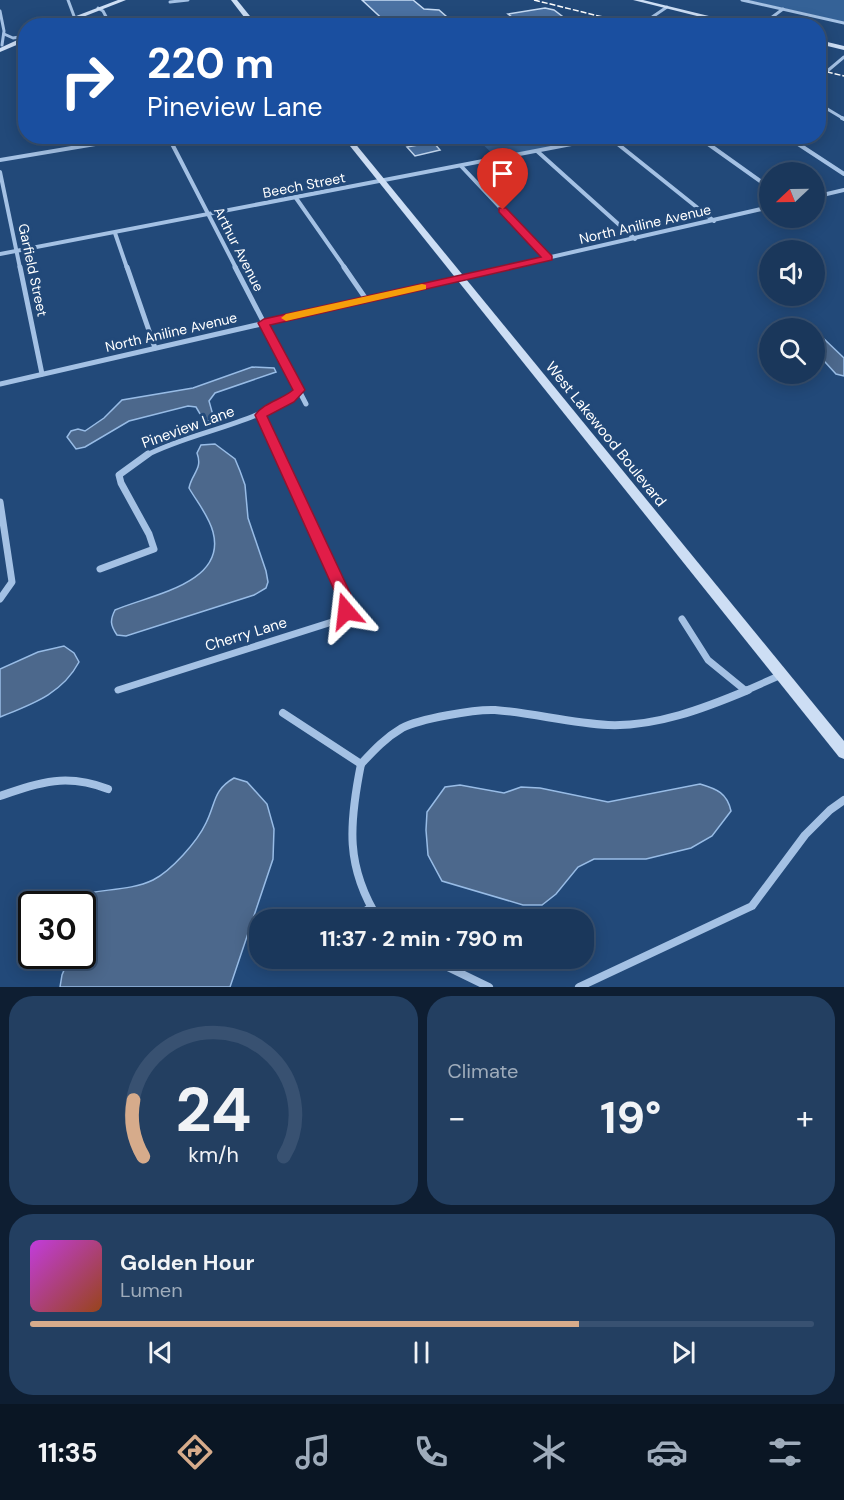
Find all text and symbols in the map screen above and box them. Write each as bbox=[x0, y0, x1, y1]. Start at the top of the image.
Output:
text: 220 m bbox=[147, 36, 274, 91]
icon: right bbox=[48, 42, 126, 120]
text: Pineview Lane bbox=[147, 89, 322, 124]
pin bbox=[477, 148, 528, 210]
icon: arrive bbox=[486, 157, 519, 190]
north arrow bbox=[759, 162, 825, 228]
map controls bbox=[759, 162, 825, 384]
street label: Beech Street bbox=[261, 168, 347, 202]
street label: North Aniline Avenue bbox=[577, 200, 713, 248]
street label: Arthur Avenue bbox=[210, 204, 268, 294]
street label: Garfield Street bbox=[14, 222, 52, 318]
button: sound bbox=[759, 240, 825, 306]
street label: North Aniline Avenue bbox=[103, 308, 239, 356]
button: search bbox=[759, 318, 825, 384]
street label: West Lakewood Boulevard bbox=[541, 357, 671, 511]
street label: Pineview Lane bbox=[139, 401, 237, 453]
position arrow bbox=[314, 579, 378, 643]
street label: Cherry Lane bbox=[203, 612, 289, 656]
speed limit sign: 30 bbox=[18, 891, 96, 969]
text: 11:37 · 2 min · 790 m bbox=[320, 924, 523, 953]
text: Climate bbox=[448, 1058, 518, 1084]
text: 24 bbox=[175, 1069, 251, 1150]
text: 19° bbox=[600, 1088, 661, 1147]
text: − bbox=[448, 1096, 466, 1139]
text: + bbox=[796, 1096, 814, 1139]
text: km/h bbox=[188, 1142, 239, 1170]
text: Golden Hour bbox=[120, 1248, 255, 1277]
text: Lumen bbox=[120, 1277, 183, 1303]
icon: previous bbox=[144, 1336, 177, 1369]
icon: pause bbox=[405, 1336, 438, 1369]
icon: next bbox=[667, 1336, 700, 1369]
icon: directions bbox=[174, 1431, 216, 1473]
icon: music bbox=[292, 1431, 334, 1473]
icon: phone bbox=[410, 1431, 452, 1473]
icon: climate bbox=[528, 1431, 570, 1473]
icon: car bbox=[646, 1431, 688, 1473]
icon: filters bbox=[764, 1431, 806, 1473]
text: 11:35 bbox=[38, 1435, 98, 1470]

